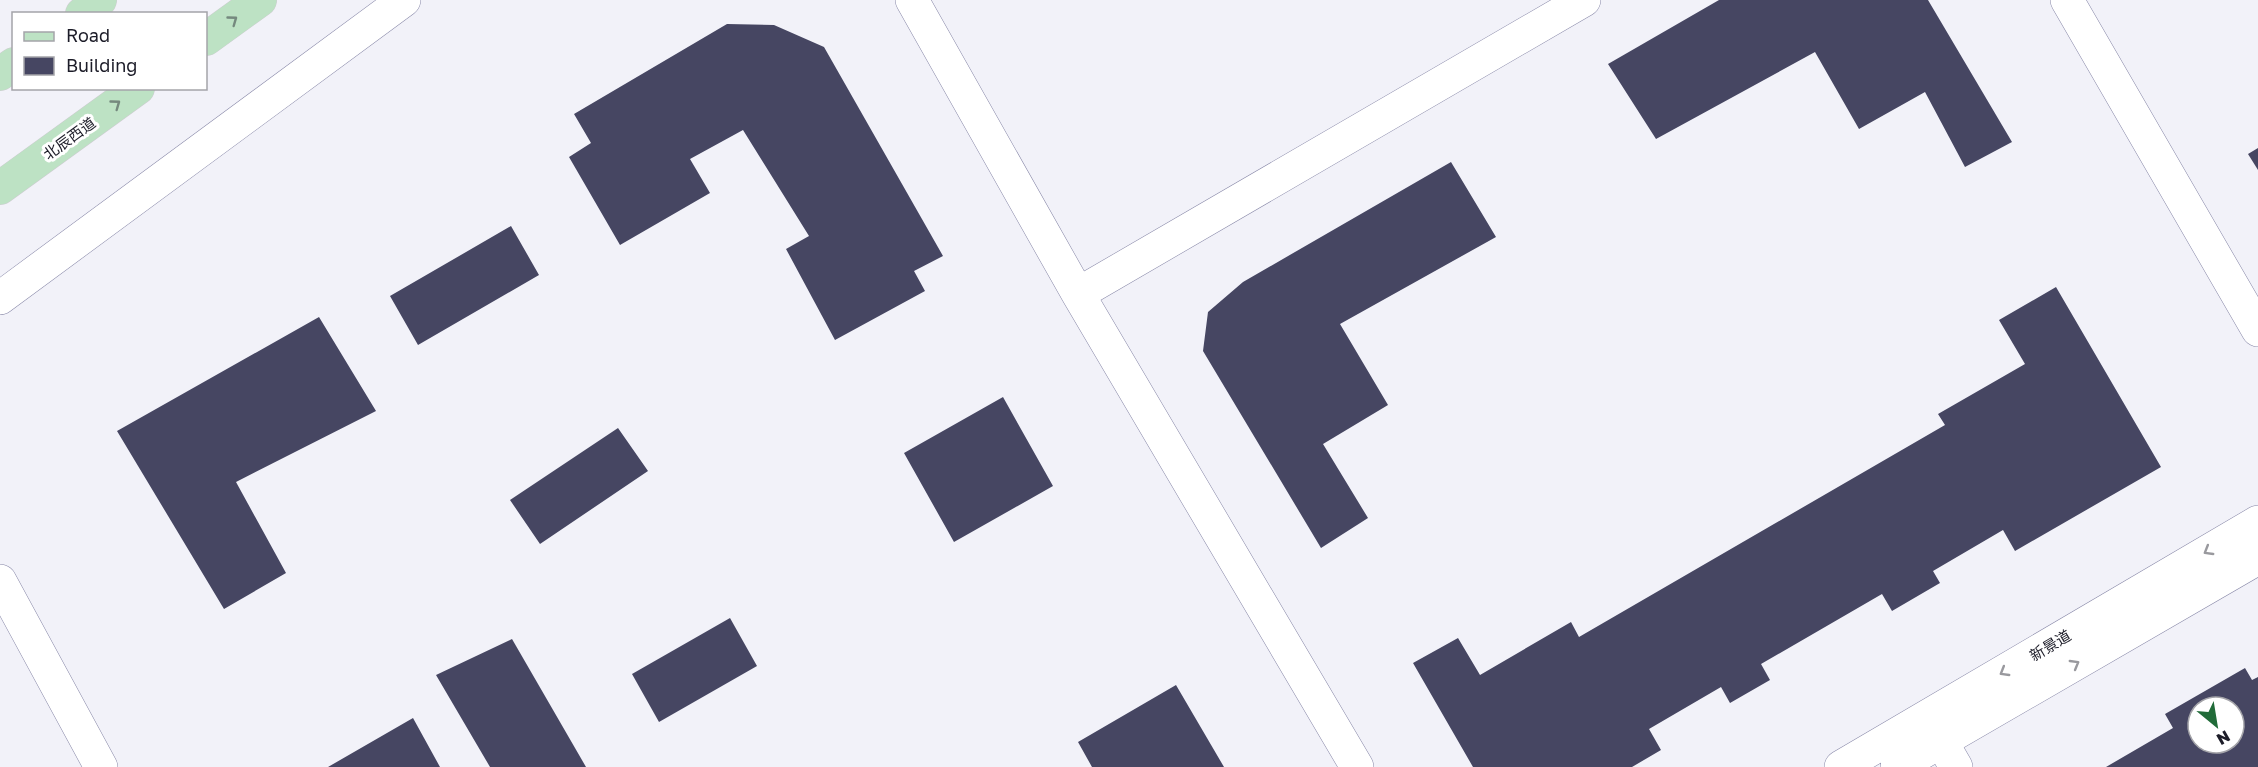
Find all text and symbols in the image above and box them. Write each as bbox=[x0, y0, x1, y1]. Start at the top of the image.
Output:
legend bbox=[12, 12, 207, 90]
one-way arrow bbox=[226, 16, 237, 27]
text: Road bbox=[66, 24, 110, 46]
text: Building bbox=[66, 54, 137, 76]
one-way arrow bbox=[109, 100, 120, 111]
street label: 北辰西道 bbox=[39, 113, 99, 163]
one-way arrow bbox=[2204, 544, 2214, 556]
street label: 新景道 bbox=[2026, 626, 2074, 664]
one-way arrow bbox=[2069, 660, 2079, 671]
one-way arrow bbox=[2000, 665, 2010, 676]
north arrow bbox=[2186, 695, 2246, 755]
text: N bbox=[2213, 726, 2234, 750]

